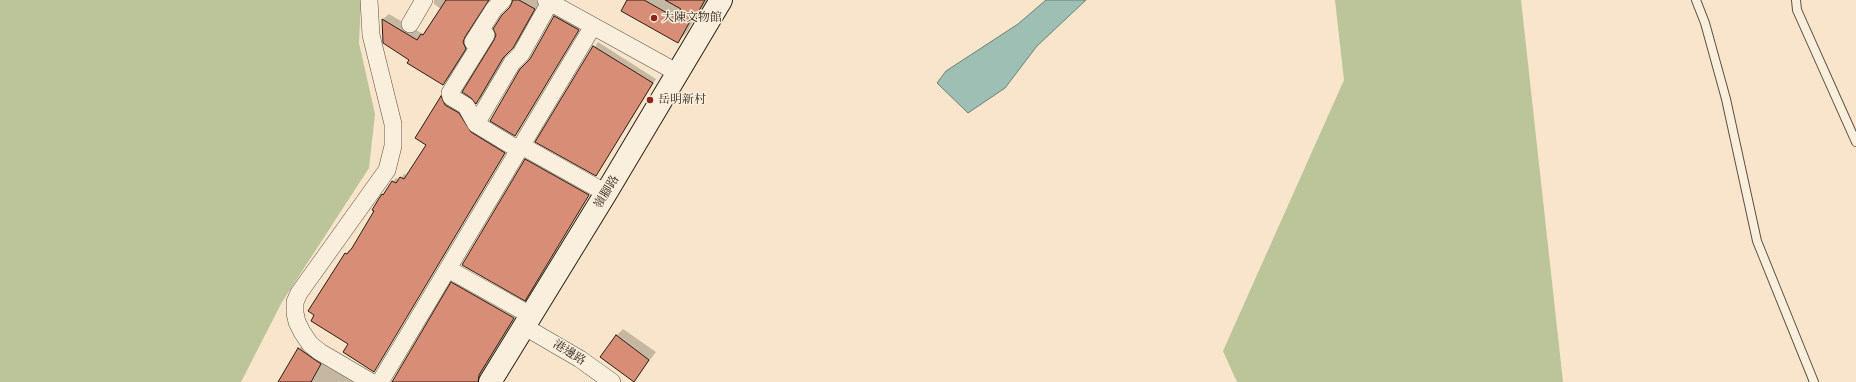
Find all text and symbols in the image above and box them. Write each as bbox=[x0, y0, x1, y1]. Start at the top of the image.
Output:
place label: 大陳文物館 bbox=[662, 11, 722, 25]
marker: 大陳文物館 bbox=[649, 13, 659, 23]
place label: 岳明新村 bbox=[658, 93, 706, 107]
marker: 岳明新村 bbox=[645, 95, 655, 105]
street label: 嶺腳路 bbox=[592, 173, 622, 211]
street label: 港邊路 bbox=[550, 337, 588, 369]

